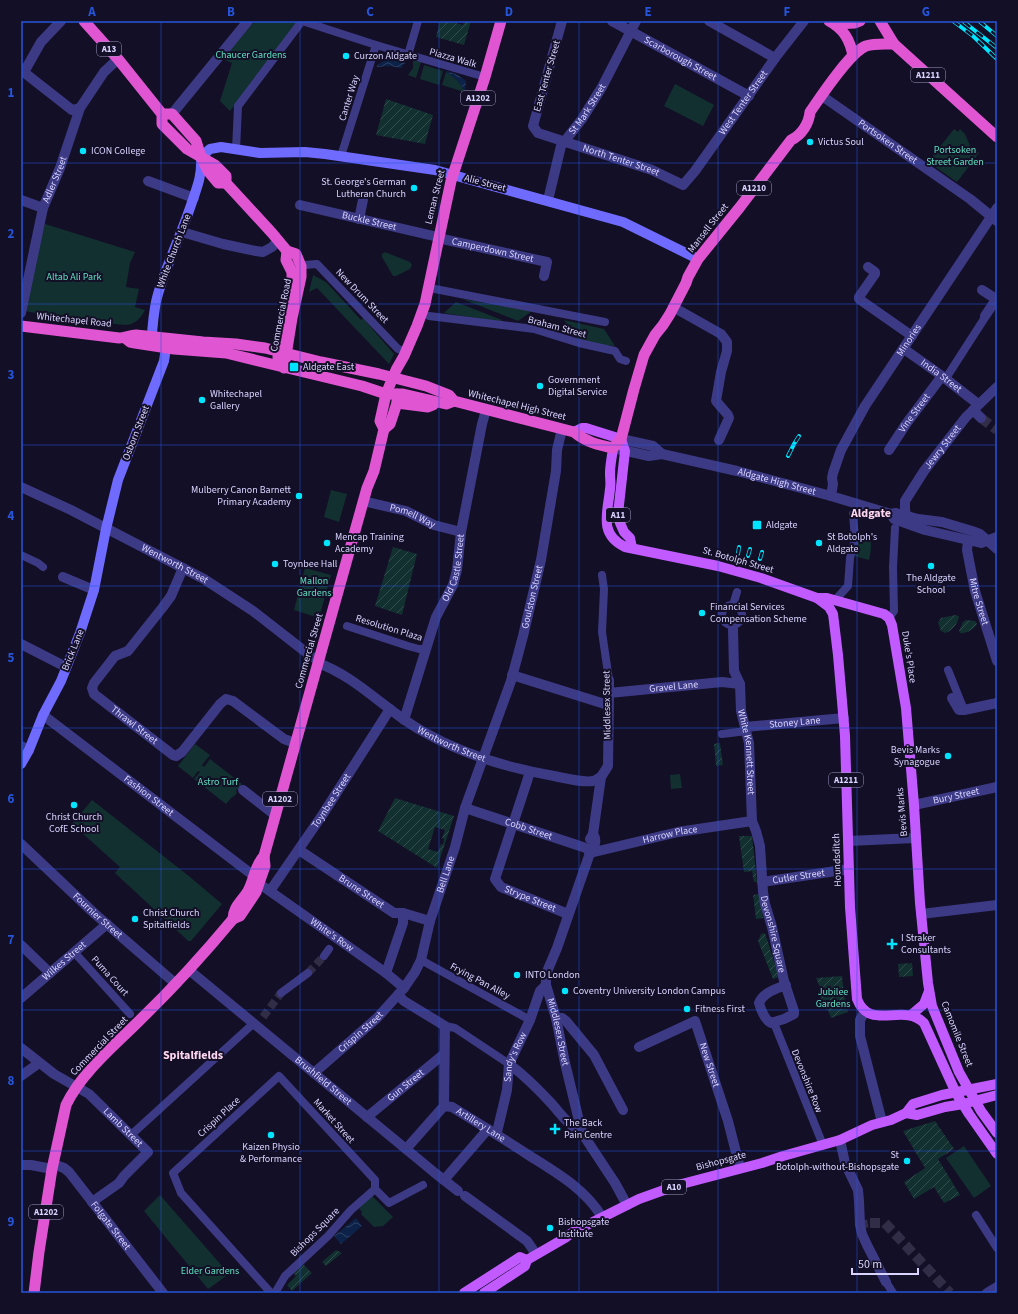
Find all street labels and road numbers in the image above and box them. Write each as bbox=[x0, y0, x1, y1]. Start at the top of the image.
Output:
street label: Scarborough Street bbox=[641, 33, 720, 84]
street label: East Tenter Street bbox=[530, 38, 564, 113]
road number: A13 bbox=[97, 42, 121, 56]
street label: Piazza Walk bbox=[428, 45, 478, 71]
street label: West Tenter Street bbox=[716, 67, 771, 138]
road number: A1211 bbox=[911, 68, 945, 82]
street label: Canter Way bbox=[335, 73, 363, 123]
street label: St Mark Street bbox=[565, 81, 610, 137]
road number: A1202 bbox=[461, 91, 495, 105]
street label: Portsoken Street bbox=[855, 116, 921, 168]
street label: North Tenter Street bbox=[581, 141, 663, 180]
street label: Adler Street bbox=[39, 154, 71, 205]
street label: Leman Street bbox=[421, 168, 449, 226]
street label: Alie Street bbox=[463, 171, 508, 195]
road number: A1210 bbox=[737, 181, 771, 195]
street label: Mansell Street bbox=[684, 200, 732, 256]
street label: Buckle Street bbox=[341, 208, 398, 234]
street label: White Church Lane bbox=[153, 212, 195, 290]
street label: Camperdown Street bbox=[450, 234, 536, 266]
street label: New Drum Street bbox=[332, 266, 392, 327]
street label: Commercial Road bbox=[267, 277, 295, 353]
street label: Whitechapel Road bbox=[36, 309, 112, 331]
street label: Braham Street bbox=[526, 312, 588, 342]
street label: Minories bbox=[893, 321, 925, 359]
street label: India Street bbox=[918, 356, 965, 396]
street label: Whitechapel High Street bbox=[467, 386, 568, 424]
street label: Vine Street bbox=[895, 390, 934, 435]
street label: Osborn Street bbox=[119, 403, 153, 462]
street label: Jewry Street bbox=[921, 421, 965, 472]
street label: Aldgate High Street bbox=[736, 465, 818, 499]
street label: Pomell Way bbox=[388, 500, 438, 532]
road number: A11 bbox=[606, 508, 630, 522]
street label: Old Castle Street bbox=[438, 533, 468, 604]
street label: Wentworth Street bbox=[139, 541, 212, 587]
street label: St. Botolph Street bbox=[701, 543, 776, 577]
street label: Goulston Street bbox=[518, 563, 547, 630]
street label: Mitre Street bbox=[966, 577, 992, 628]
street label: Commercial Street bbox=[292, 611, 327, 690]
street label: Resolution Plaza bbox=[354, 611, 424, 645]
street label: Brick Lane bbox=[58, 627, 88, 673]
street label: Duke's Place bbox=[898, 630, 920, 684]
street label: Middlesex Street bbox=[599, 670, 615, 740]
street label: Gravel Lane bbox=[649, 677, 699, 696]
street label: Thrawl Street bbox=[108, 702, 161, 748]
street label: White Kennett Street bbox=[734, 708, 758, 796]
street label: Stoney Lane bbox=[769, 713, 821, 732]
street label: Wentworth Street bbox=[415, 723, 488, 766]
street label: Toynbee Street bbox=[308, 770, 354, 831]
street label: Fashion Street bbox=[121, 772, 177, 820]
road number: A1211 bbox=[829, 773, 863, 787]
street label: Bury Street bbox=[932, 784, 981, 808]
street label: Bevis Marks bbox=[893, 787, 911, 837]
road number: A1202 bbox=[263, 792, 297, 806]
street label: Cobb Street bbox=[503, 815, 555, 844]
street label: Harrow Place bbox=[641, 822, 698, 847]
street label: Houndsditch bbox=[829, 833, 845, 887]
street label: Bell Lane bbox=[433, 854, 459, 895]
street label: Cutler Street bbox=[772, 866, 826, 887]
street label: Brune Street bbox=[336, 871, 388, 912]
street label: Strype Street bbox=[502, 882, 559, 916]
street label: Fournier Street bbox=[70, 890, 126, 942]
street label: Devonshire Square bbox=[757, 895, 789, 974]
street label: White's Row bbox=[307, 914, 357, 955]
street label: Wilkes Street bbox=[39, 938, 90, 984]
street label: Puma Court bbox=[88, 953, 132, 1000]
street label: Frying Pan Alley bbox=[448, 959, 513, 1003]
street label: Middlesex Street bbox=[543, 996, 573, 1068]
street label: Camomile Street bbox=[937, 999, 977, 1070]
street label: Crispin Street bbox=[335, 1008, 387, 1056]
street label: Commercial Street bbox=[67, 1013, 131, 1079]
street label: Sandy's Row bbox=[501, 1030, 530, 1083]
street label: New Street bbox=[696, 1041, 724, 1089]
street label: Devonshire Row bbox=[788, 1047, 826, 1115]
street label: Brushfield Street bbox=[292, 1053, 355, 1109]
street label: Gun Street bbox=[384, 1066, 428, 1105]
street label: Crispin Place bbox=[195, 1093, 243, 1140]
street label: Market Street bbox=[310, 1096, 358, 1147]
street label: Artillery Lane bbox=[454, 1104, 508, 1145]
street label: Lamb Street bbox=[100, 1105, 146, 1151]
street label: Bishopsgate bbox=[695, 1148, 748, 1174]
road number: A10 bbox=[662, 1180, 686, 1194]
street label: Folgate Street bbox=[87, 1198, 134, 1253]
street label: Bishops Square bbox=[287, 1204, 343, 1260]
road number: A1202 bbox=[29, 1205, 63, 1219]

